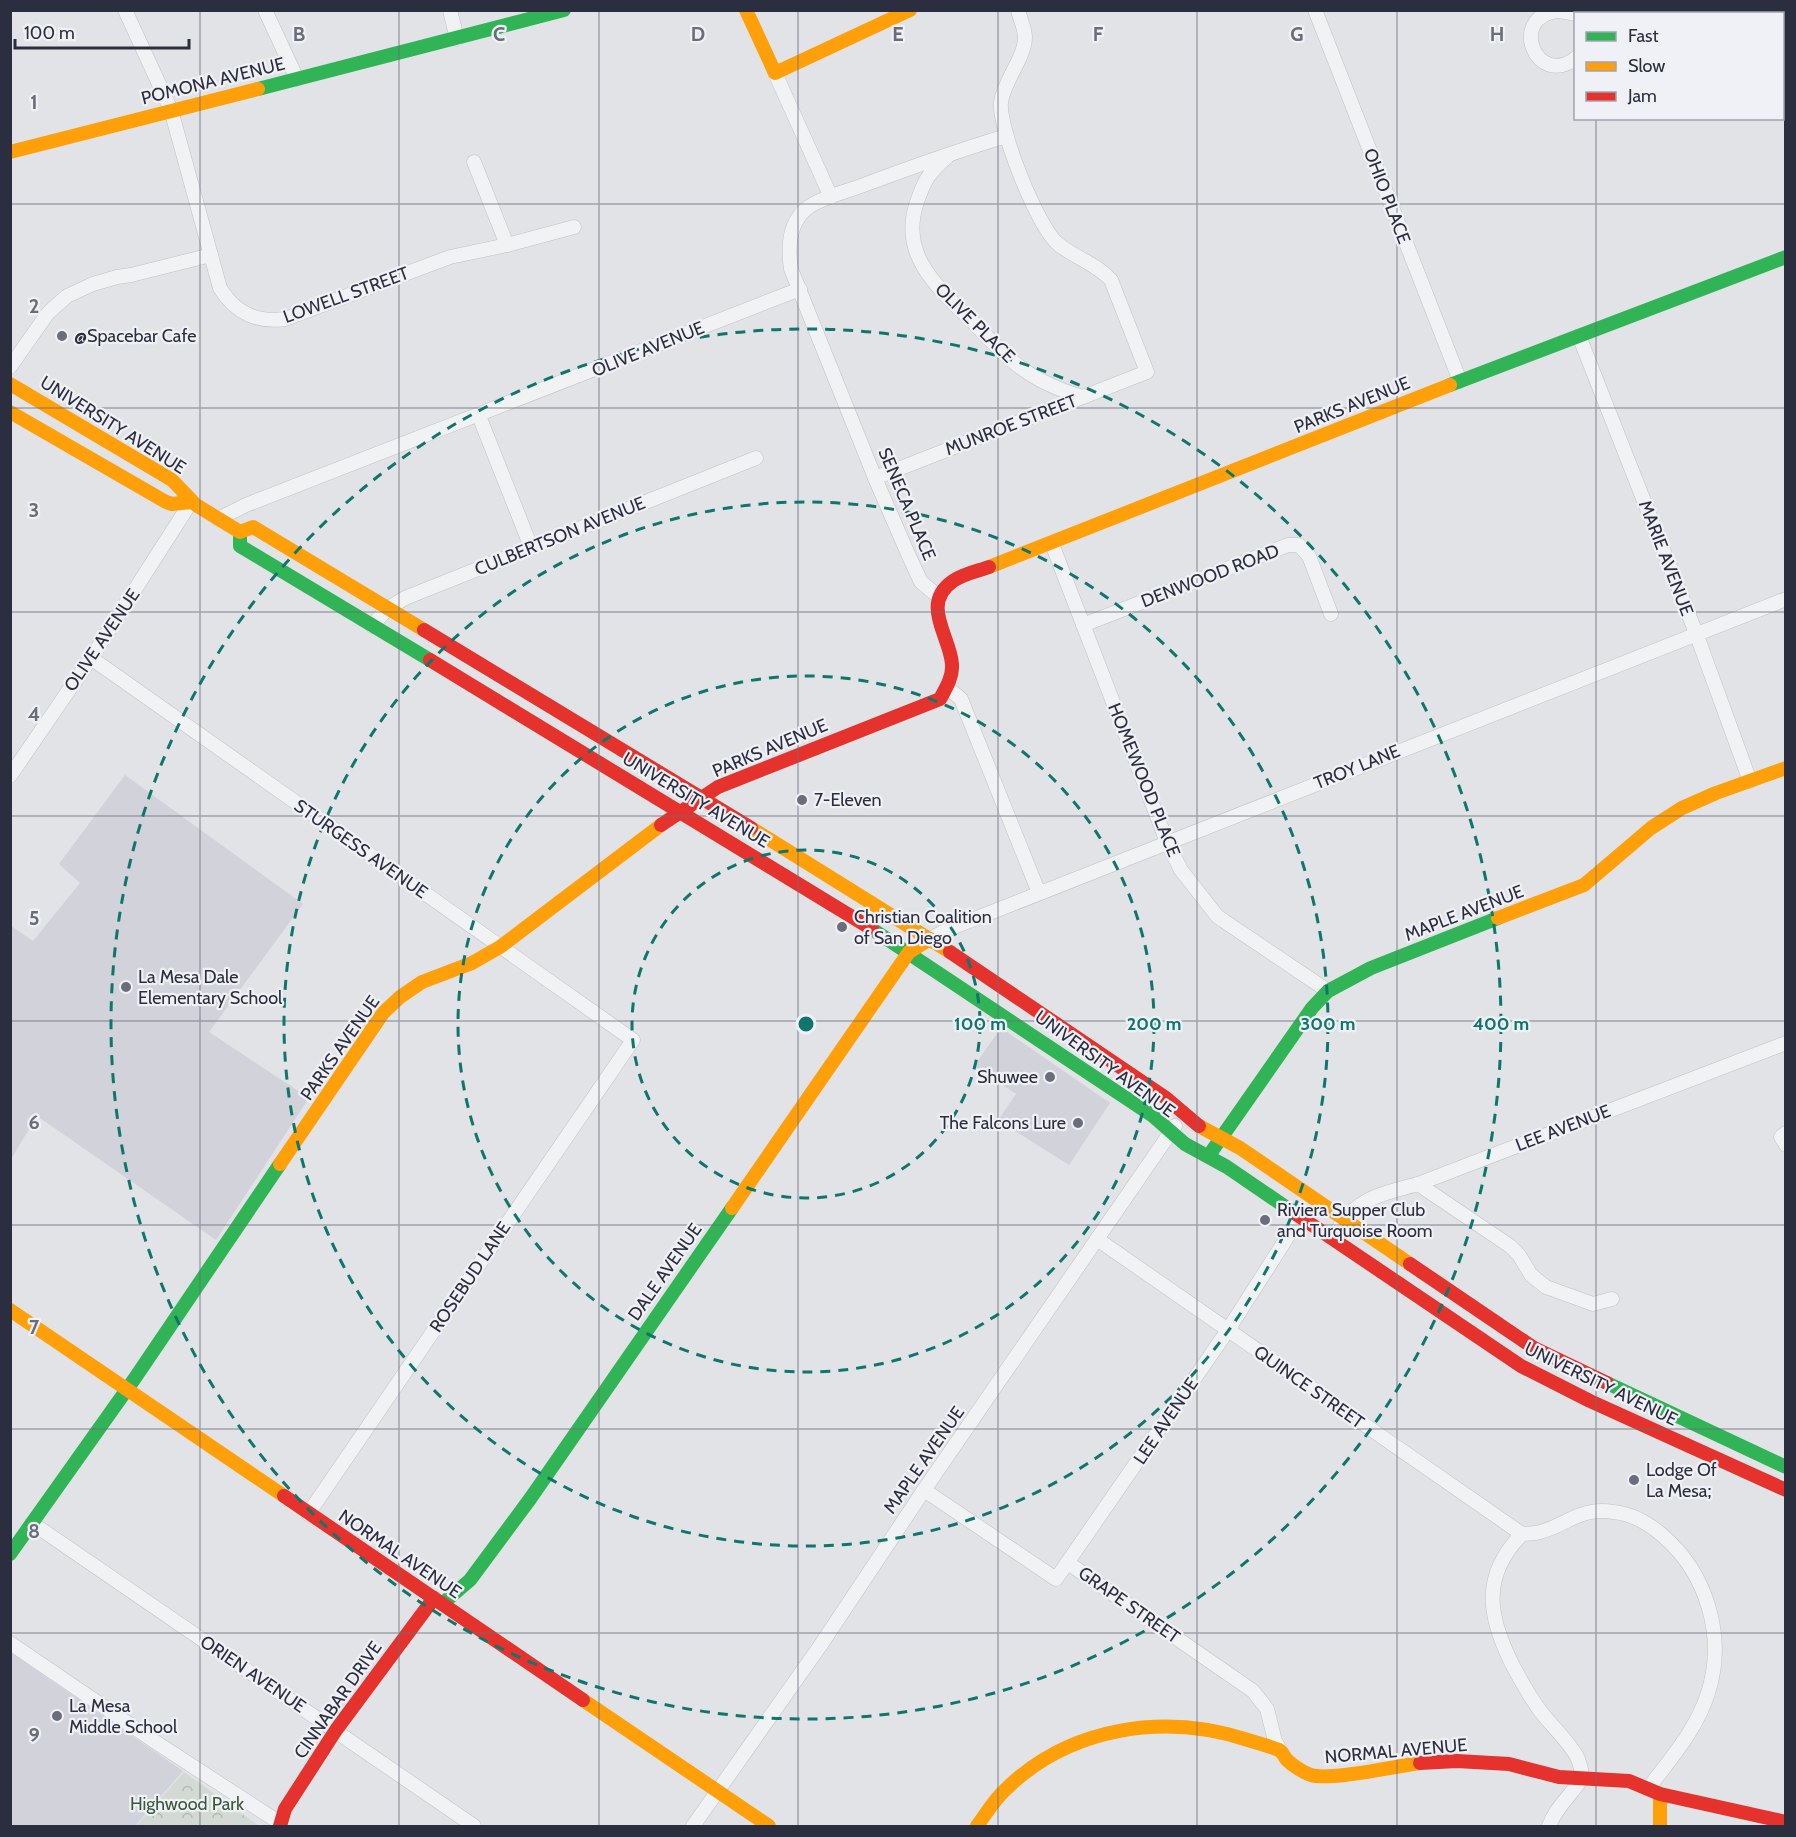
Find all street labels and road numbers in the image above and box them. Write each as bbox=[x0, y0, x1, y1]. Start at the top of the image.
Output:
street label: POMONA AVENUE bbox=[139, 53, 287, 109]
street label: OHIO PLACE bbox=[1359, 145, 1415, 247]
street label: LOWELL STREET bbox=[280, 262, 412, 328]
street label: OLIVE PLACE bbox=[931, 279, 1019, 367]
street label: OLIVE AVENUE bbox=[589, 316, 707, 382]
street label: UNIVERSITY AVENUE bbox=[36, 371, 190, 479]
street label: PARKS AVENUE bbox=[1291, 372, 1413, 438]
street label: MUNROE STREET bbox=[942, 390, 1080, 460]
street label: SENECA PLACE bbox=[873, 444, 941, 564]
street label: CULBERTSON AVENUE bbox=[472, 492, 649, 580]
street label: MARIE AVENUE bbox=[1634, 497, 1698, 619]
street label: DENWOOD ROAD bbox=[1138, 540, 1282, 612]
street label: OLIVE AVENUE bbox=[60, 584, 144, 696]
street label: HOMEWOOD PLACE bbox=[1103, 700, 1185, 860]
street label: PARKS AVENUE bbox=[709, 714, 831, 782]
street label: TROY LANE bbox=[1311, 740, 1403, 794]
street label: UNIVERSITY AVENUE bbox=[618, 747, 774, 853]
street label: STURGESS AVENUE bbox=[290, 795, 432, 903]
street label: MAPLE AVENUE bbox=[1401, 880, 1527, 946]
street label: PARKS AVENUE bbox=[296, 991, 384, 1105]
street label: UNIVERSITY AVENUE bbox=[1031, 1006, 1179, 1122]
street label: LEE AVENUE bbox=[1512, 1100, 1614, 1156]
street label: ROSEBUD LANE bbox=[425, 1217, 515, 1337]
street label: DALE AVENUE bbox=[623, 1219, 707, 1325]
street label: UNIVERSITY AVENUE bbox=[1521, 1337, 1681, 1431]
street label: QUINCE STREET bbox=[1250, 1341, 1369, 1433]
street label: LEE AVENUE bbox=[1129, 1373, 1203, 1469]
street label: MAPLE AVENUE bbox=[879, 1402, 969, 1518]
street label: NORMAL AVENUE bbox=[335, 1505, 465, 1603]
street label: GRAPE STREET bbox=[1074, 1562, 1184, 1648]
street label: ORIEN AVENUE bbox=[196, 1631, 310, 1717]
street label: CINNABAR DRIVE bbox=[289, 1637, 387, 1763]
street label: NORMAL AVENUE bbox=[1324, 1734, 1468, 1768]

